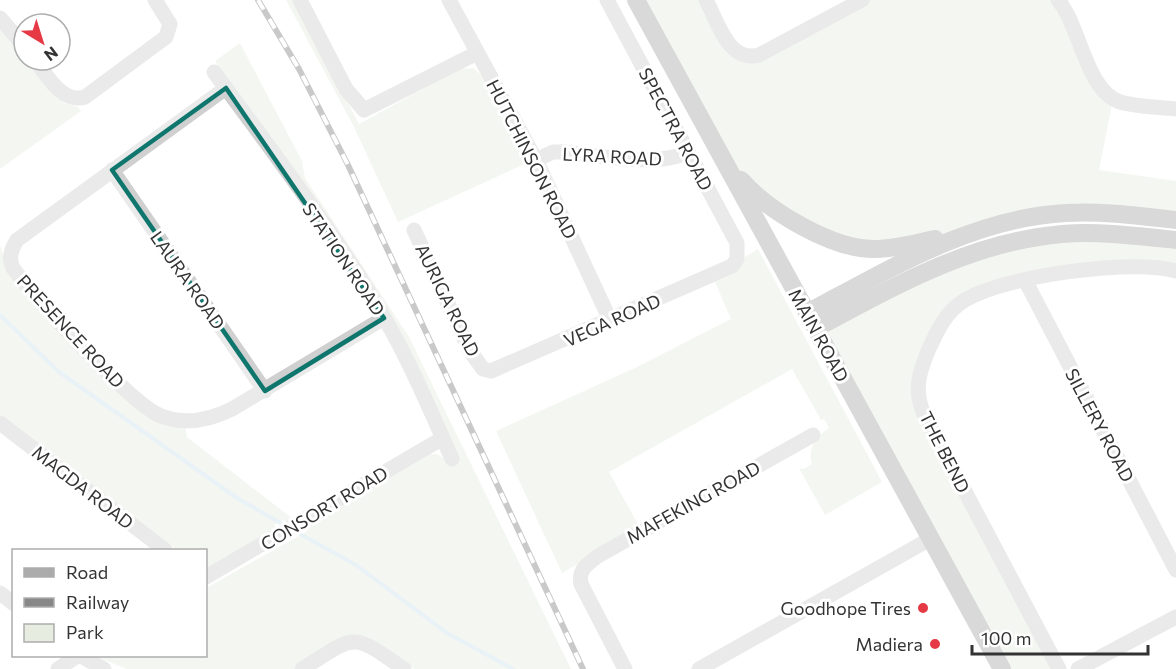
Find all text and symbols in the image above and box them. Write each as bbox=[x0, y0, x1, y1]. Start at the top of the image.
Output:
north arrow bbox=[12, 12, 72, 72]
text: N bbox=[41, 43, 62, 65]
street label: SPECTRA ROAD bbox=[634, 64, 718, 194]
street label: HUTCHINSON ROAD bbox=[482, 76, 582, 242]
street label: LYRA ROAD bbox=[562, 142, 662, 170]
street label: STATION ROAD bbox=[298, 199, 390, 319]
street label: LAURA ROAD bbox=[146, 227, 230, 333]
street label: AURIGA ROAD bbox=[411, 240, 485, 360]
street label: PRESENCE ROAD bbox=[13, 270, 129, 392]
street label: MAIN ROAD bbox=[784, 284, 854, 386]
street label: VEGA ROAD bbox=[560, 289, 664, 351]
street label: SILLERY ROAD bbox=[1061, 365, 1139, 485]
street label: THE BEND bbox=[915, 408, 975, 496]
street label: MAGDA ROAD bbox=[28, 441, 138, 533]
street label: MAFEKING ROAD bbox=[622, 456, 764, 548]
street label: CONSORT ROAD bbox=[257, 461, 391, 555]
legend bbox=[12, 549, 207, 657]
text: Road bbox=[66, 561, 108, 583]
text: Railway bbox=[66, 591, 129, 613]
place label: Goodhope Tires bbox=[781, 597, 911, 619]
marker: Goodhope Tires bbox=[916, 601, 930, 615]
scale bar bbox=[972, 618, 1148, 656]
text: Park bbox=[66, 621, 104, 643]
text: 100 m bbox=[981, 627, 1031, 649]
place label: Madiera bbox=[856, 633, 923, 655]
marker: Madiera bbox=[928, 637, 942, 651]

